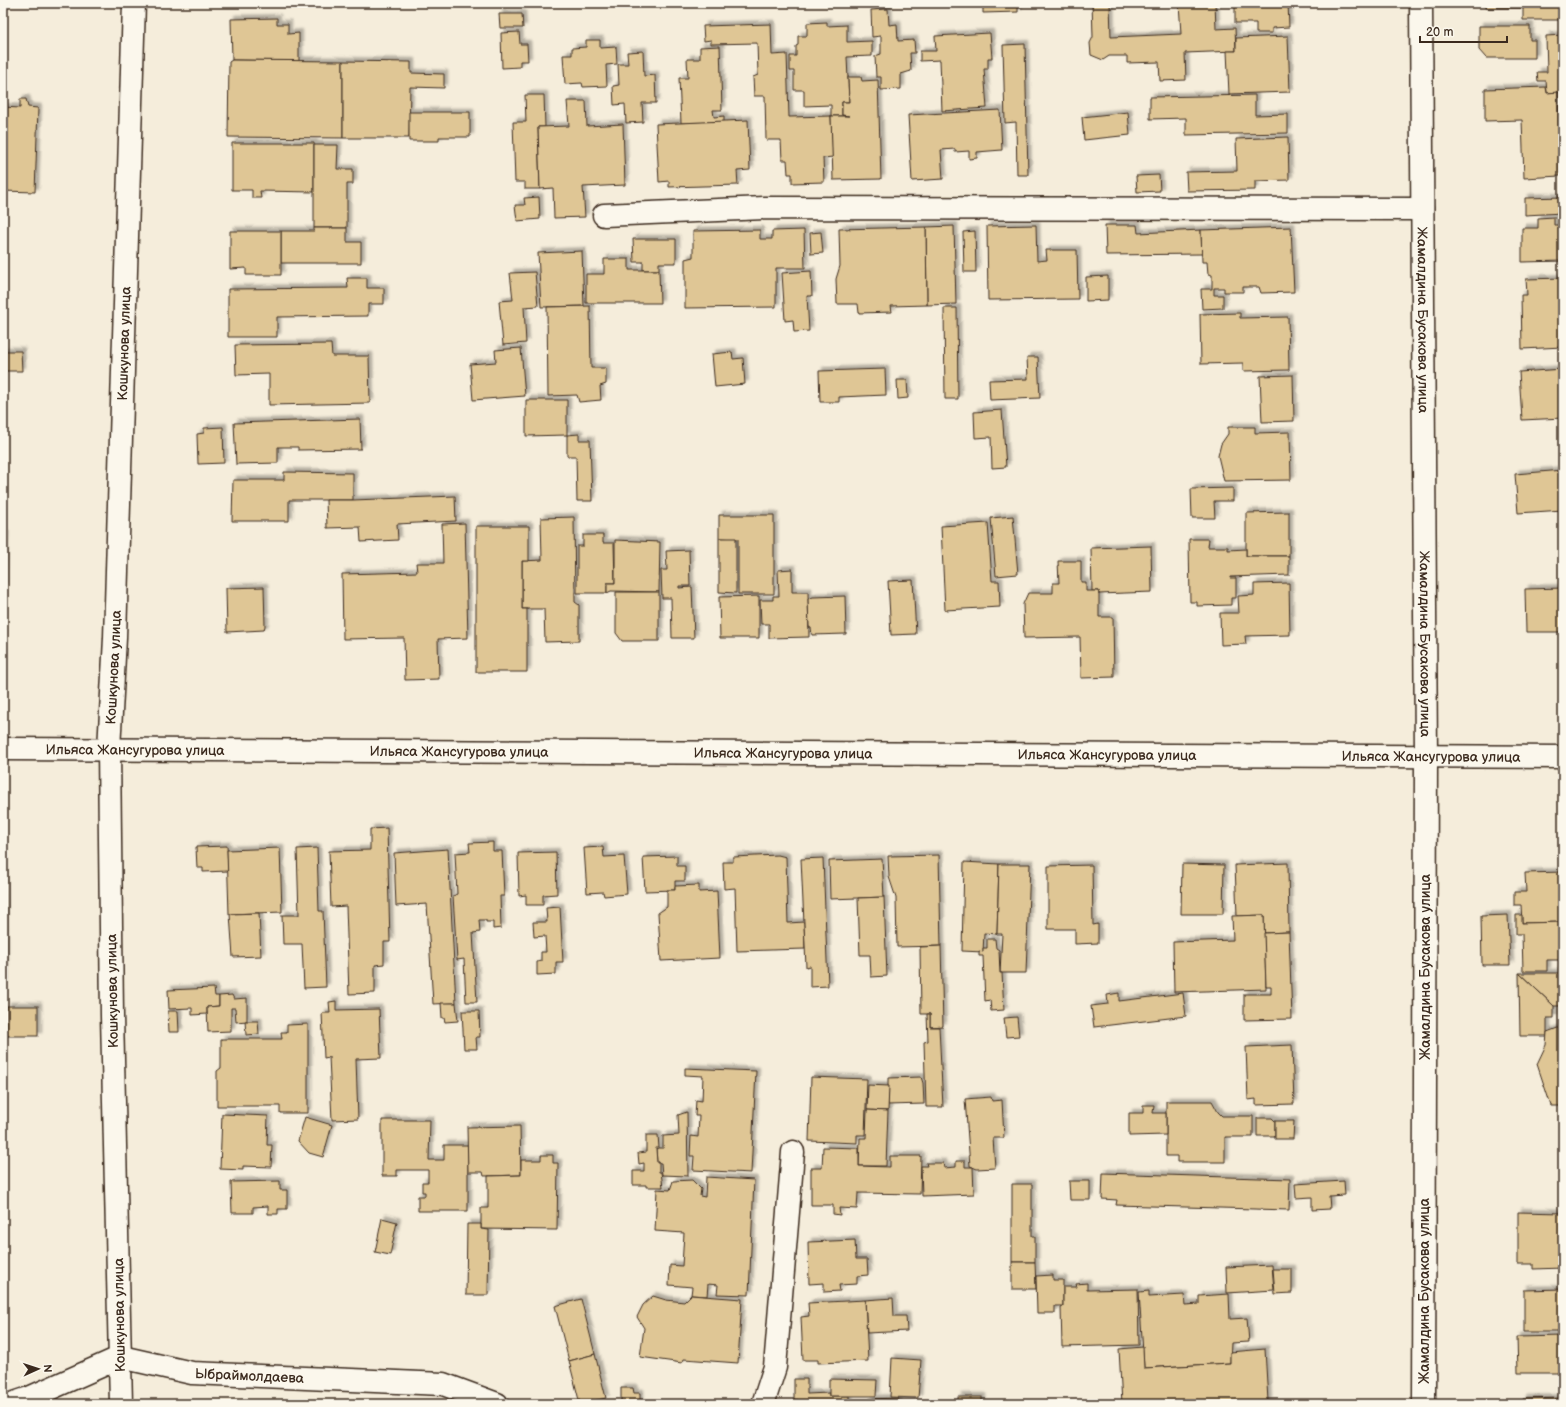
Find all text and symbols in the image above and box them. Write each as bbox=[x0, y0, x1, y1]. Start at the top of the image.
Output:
scale bar bbox=[1420, 18, 1507, 44]
text: 20 m bbox=[1426, 25, 1453, 40]
street label: Жамалдина Бусакова улица bbox=[1413, 227, 1432, 414]
street label: Кошкунова улица bbox=[114, 285, 135, 401]
street label: Жамалдина Бусакова улица bbox=[1416, 551, 1434, 738]
street label: Кошкунова улица bbox=[102, 609, 125, 725]
street label: Ильяса Жансугурова улица bbox=[45, 741, 225, 759]
street label: Ильяса Жансугурова улица bbox=[369, 743, 549, 761]
street label: Ильяса Жансугурова улица bbox=[693, 745, 873, 762]
street label: Ильяса Жансугурова улица bbox=[1017, 746, 1197, 764]
street label: Ильяса Жансугурова улица bbox=[1341, 748, 1521, 766]
street label: Жамалдина Бусакова улица bbox=[1417, 873, 1434, 1060]
street label: Кошкунова улица bbox=[103, 933, 122, 1048]
street label: Жамалдина Бусакова улица bbox=[1416, 1197, 1433, 1384]
street label: Кошкунова улица bbox=[110, 1257, 129, 1372]
north arrow bbox=[18, 1349, 58, 1389]
text: N bbox=[41, 1364, 54, 1373]
street label: Ыбраймолдаева bbox=[195, 1365, 305, 1387]

